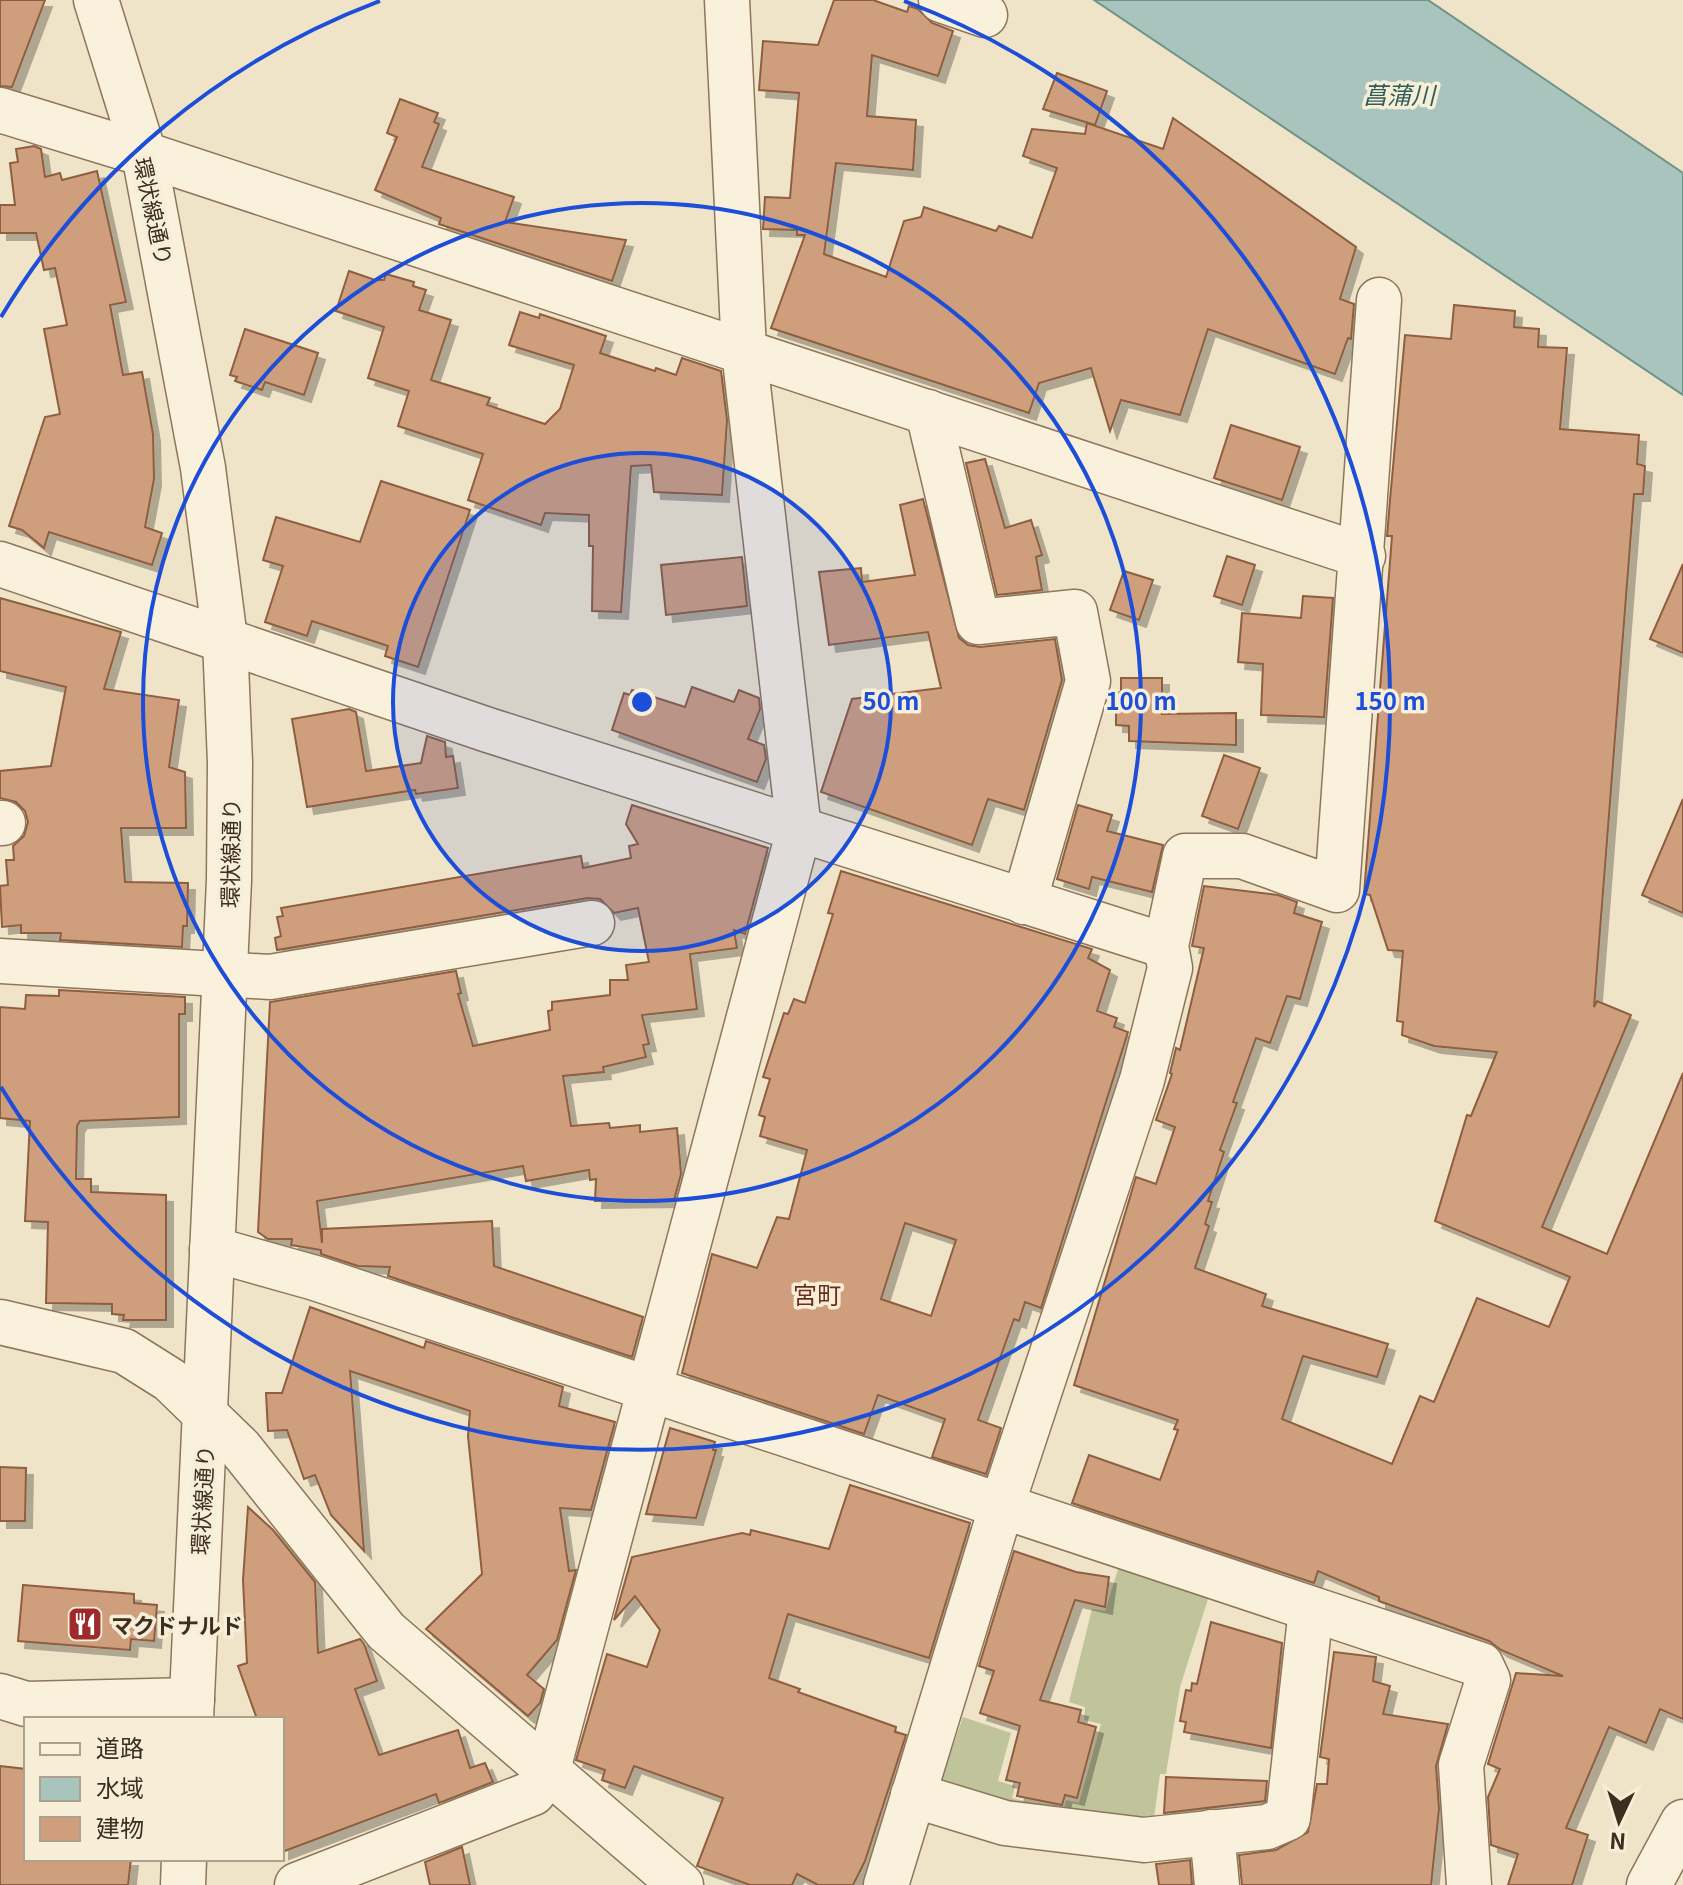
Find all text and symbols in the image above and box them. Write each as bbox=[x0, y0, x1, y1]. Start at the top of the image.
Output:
water label: 菖蒲川 bbox=[1363, 76, 1438, 111]
street label: 環状線通り bbox=[128, 154, 182, 268]
text: 50 m bbox=[863, 682, 919, 717]
text: 100 m bbox=[1105, 682, 1177, 717]
text: 150 m bbox=[1354, 682, 1426, 717]
centre of rings bbox=[628, 688, 656, 716]
street label: 環状線通り bbox=[212, 798, 246, 908]
district label: 宮町 bbox=[793, 1276, 841, 1311]
street label: 環状線通り bbox=[182, 1444, 220, 1556]
restaurant icon: マクドナルド bbox=[66, 1605, 104, 1643]
place label: マクドナルド bbox=[111, 1608, 243, 1640]
legend bbox=[24, 1717, 284, 1861]
text: 道路 bbox=[96, 1729, 144, 1764]
text: 水域 bbox=[96, 1769, 144, 1804]
north arrow bbox=[1579, 1781, 1659, 1861]
text: 建物 bbox=[96, 1809, 144, 1844]
text: N bbox=[1608, 1826, 1627, 1859]

